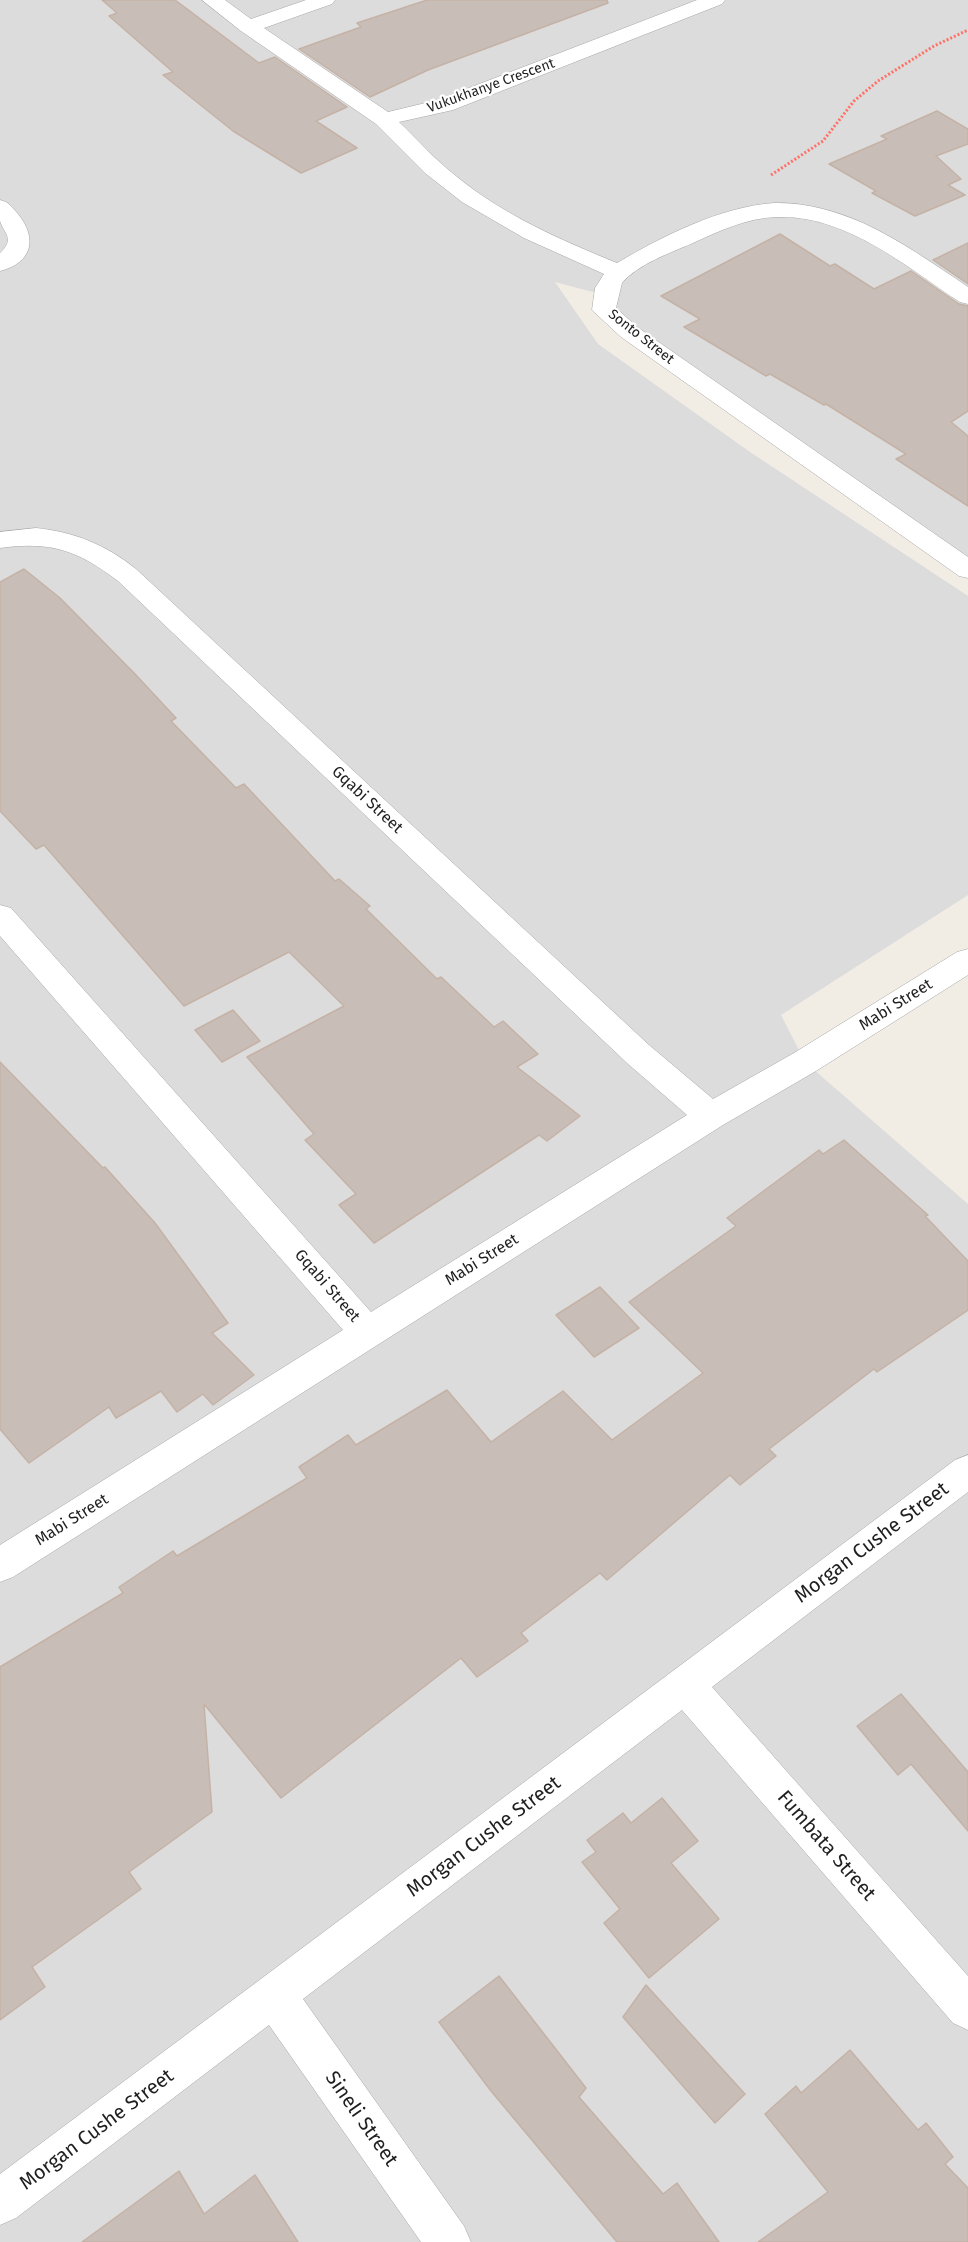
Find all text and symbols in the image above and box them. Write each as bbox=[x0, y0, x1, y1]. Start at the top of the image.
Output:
street label: Vukukhanye Crescent bbox=[425, 55, 557, 117]
street label: Sonto Street bbox=[605, 306, 677, 368]
street label: Gqabi Street bbox=[328, 762, 406, 838]
street label: Mabi Street bbox=[856, 975, 936, 1035]
street label: Mabi Street bbox=[442, 1230, 522, 1290]
street label: Gqabi Street bbox=[290, 1246, 364, 1326]
street label: Morgan Cushe Street bbox=[790, 1477, 954, 1609]
street label: Mabi Street bbox=[32, 1490, 112, 1550]
street label: Morgan Cushe Street bbox=[402, 1771, 566, 1903]
street label: Fumbata Street bbox=[772, 1786, 880, 1906]
street label: Morgan Cushe Street bbox=[15, 2064, 179, 2196]
street label: Sineli Street bbox=[320, 2067, 402, 2171]

